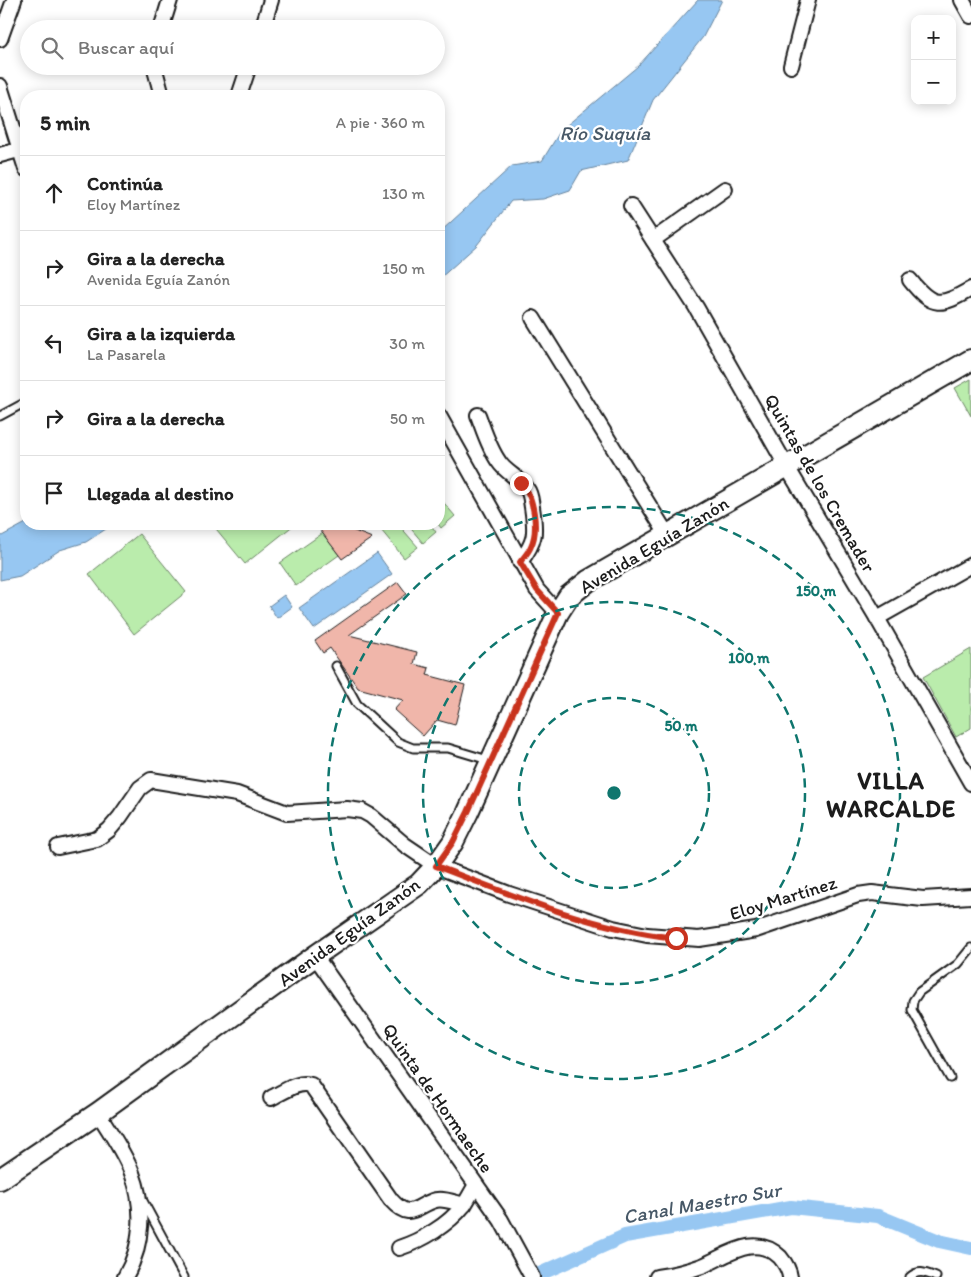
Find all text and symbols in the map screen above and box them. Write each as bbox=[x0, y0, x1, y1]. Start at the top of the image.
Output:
map controls bbox=[911, 15, 956, 105]
button: + bbox=[911, 15, 956, 60]
search box bbox=[20, 20, 445, 75]
icon: search bbox=[38, 34, 66, 62]
text: Buscar aquí bbox=[78, 36, 174, 59]
button: − bbox=[911, 60, 956, 105]
text: 5 min bbox=[40, 110, 90, 135]
text: A pie · 360 m bbox=[336, 113, 425, 132]
water label: Río Suquía bbox=[560, 121, 651, 145]
text: Continúa bbox=[87, 172, 163, 195]
icon: ahead bbox=[40, 179, 68, 207]
text: 130 m bbox=[382, 184, 425, 203]
text: Eloy Martínez bbox=[87, 195, 180, 214]
text: Gira a la derecha bbox=[87, 247, 225, 270]
icon: right bbox=[40, 254, 68, 282]
text: 150 m bbox=[382, 259, 425, 278]
text: Avenida Eguía Zanón bbox=[87, 270, 230, 289]
text: Gira a la izquierda bbox=[87, 322, 235, 345]
icon: left bbox=[40, 329, 68, 357]
text: 30 m bbox=[389, 334, 425, 353]
text: La Pasarela bbox=[87, 345, 166, 364]
street label: Quintas de los Cremader bbox=[760, 390, 881, 577]
icon: right bbox=[40, 404, 68, 432]
text: Gira a la derecha bbox=[87, 407, 225, 430]
text: 50 m bbox=[390, 409, 425, 428]
route end bbox=[510, 472, 533, 495]
icon: arrive bbox=[40, 479, 68, 507]
text: Llegada al destino bbox=[87, 482, 234, 505]
street label: Avenida Eguía Zanón bbox=[575, 491, 733, 599]
text: 150 m bbox=[796, 582, 836, 600]
text: 100 m bbox=[728, 649, 770, 667]
text: 50 m bbox=[664, 717, 698, 735]
district label: VILLA WARCALDE bbox=[826, 766, 956, 823]
centre of rings bbox=[605, 784, 623, 802]
street label: Eloy Martínez bbox=[727, 871, 839, 925]
street label: Avenida Eguía Zanón bbox=[274, 873, 424, 991]
route start bbox=[665, 927, 688, 950]
street label: Quinta de Hormaeche bbox=[378, 1019, 498, 1177]
water label: Canal Maestro Sur bbox=[621, 1177, 785, 1229]

